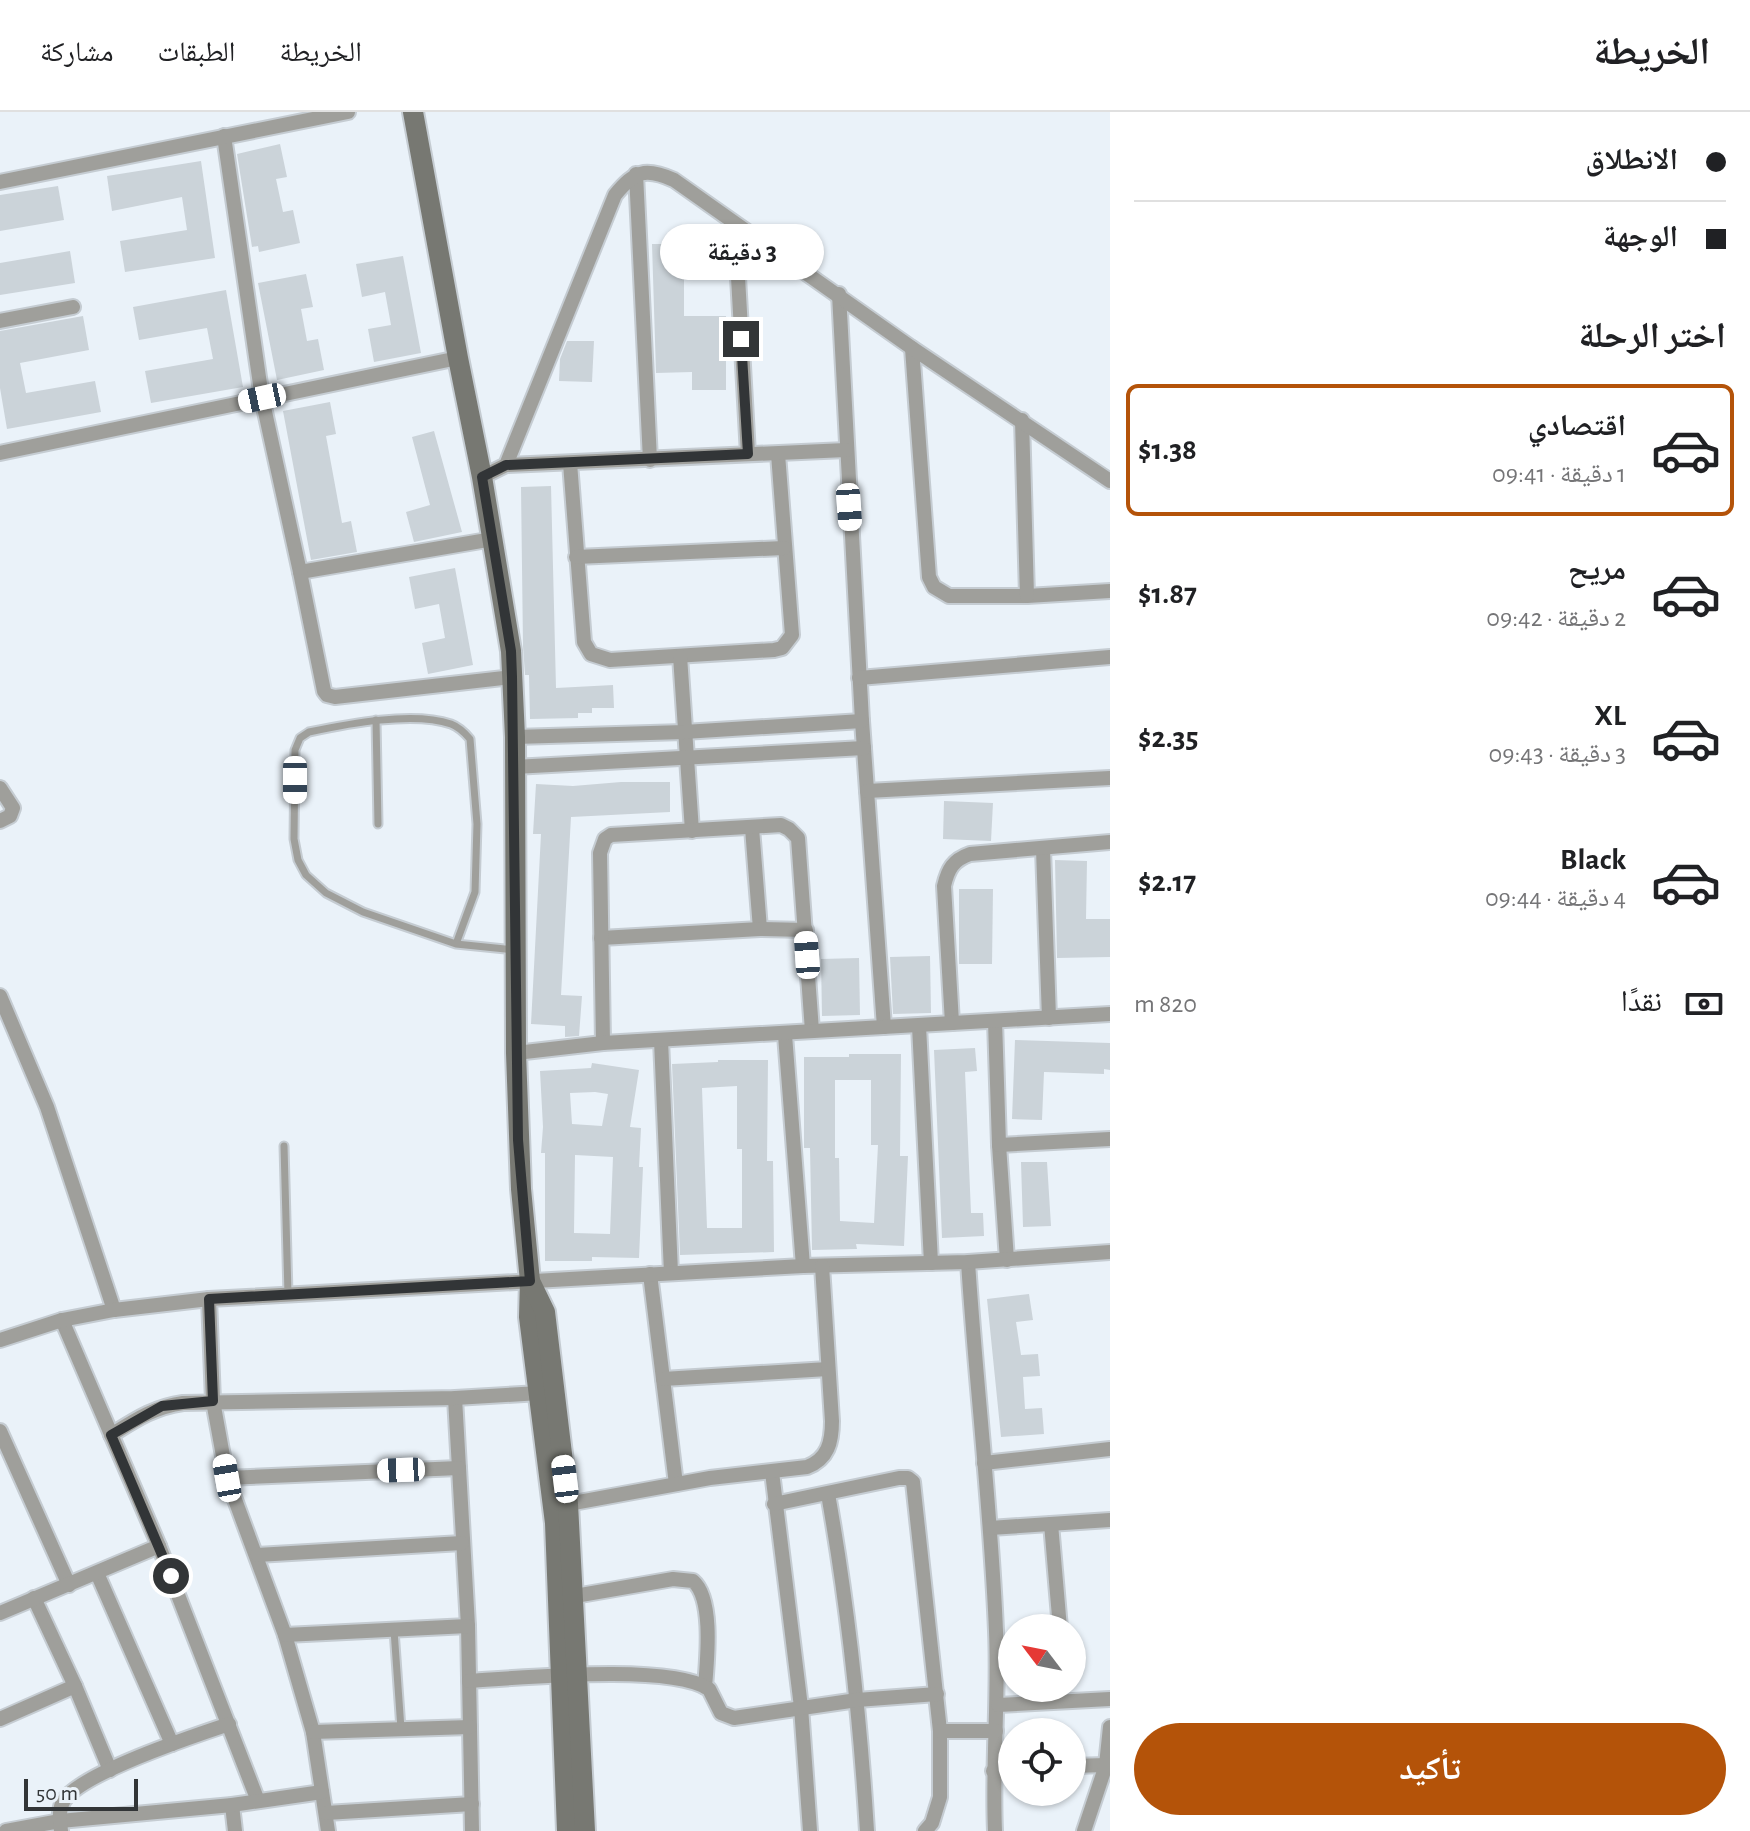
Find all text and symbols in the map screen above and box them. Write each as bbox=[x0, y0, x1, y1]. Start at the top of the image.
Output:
text: الخريطة bbox=[1593, 34, 1710, 72]
text: مشاركة bbox=[40, 39, 114, 67]
text: الطبقات bbox=[158, 39, 235, 67]
text: الخريطة bbox=[279, 39, 362, 67]
text: الانطلاق bbox=[1585, 145, 1678, 175]
text: الوجهة bbox=[1603, 222, 1678, 252]
callout: 3 دقيقة bbox=[659, 223, 823, 279]
text: 3 دقيقة bbox=[707, 239, 777, 265]
text: اختر الرحلة bbox=[1579, 318, 1726, 354]
route end bbox=[723, 321, 759, 357]
car bbox=[236, 381, 288, 415]
text: اقتصادي bbox=[1528, 411, 1626, 441]
icon: car bbox=[1650, 414, 1722, 486]
text: $1.38 bbox=[1138, 435, 1197, 465]
text: 1 دقيقة · 09:41 bbox=[1492, 461, 1626, 487]
car bbox=[835, 482, 863, 532]
text: مريح bbox=[1568, 555, 1626, 585]
icon: car bbox=[1650, 558, 1722, 630]
text: $1.87 bbox=[1138, 579, 1197, 609]
text: 2 دقيقة · 09:42 bbox=[1486, 605, 1626, 631]
text: XL bbox=[1594, 701, 1626, 731]
icon: car bbox=[1650, 702, 1722, 774]
text: $2.35 bbox=[1138, 723, 1198, 753]
text: 3 دقيقة · 09:43 bbox=[1488, 741, 1626, 767]
car bbox=[283, 756, 307, 804]
text: Black bbox=[1560, 845, 1626, 875]
icon: car bbox=[1650, 846, 1722, 918]
text: $2.17 bbox=[1138, 867, 1196, 897]
text: 4 دقيقة · 09:44 bbox=[1485, 885, 1626, 911]
car bbox=[793, 930, 821, 980]
icon: cash bbox=[1682, 982, 1726, 1026]
text: نقدًا bbox=[1621, 987, 1662, 1017]
text: 820 m bbox=[1134, 991, 1197, 1017]
car bbox=[211, 1452, 243, 1504]
car bbox=[550, 1454, 580, 1504]
car bbox=[377, 1457, 425, 1483]
route start bbox=[153, 1558, 189, 1594]
north arrow bbox=[998, 1614, 1086, 1702]
map controls bbox=[998, 1614, 1086, 1806]
button: locate bbox=[998, 1718, 1086, 1806]
button: تأكيد bbox=[1134, 1723, 1726, 1815]
scale bar bbox=[24, 1775, 138, 1811]
text: 50 m bbox=[36, 1782, 78, 1804]

